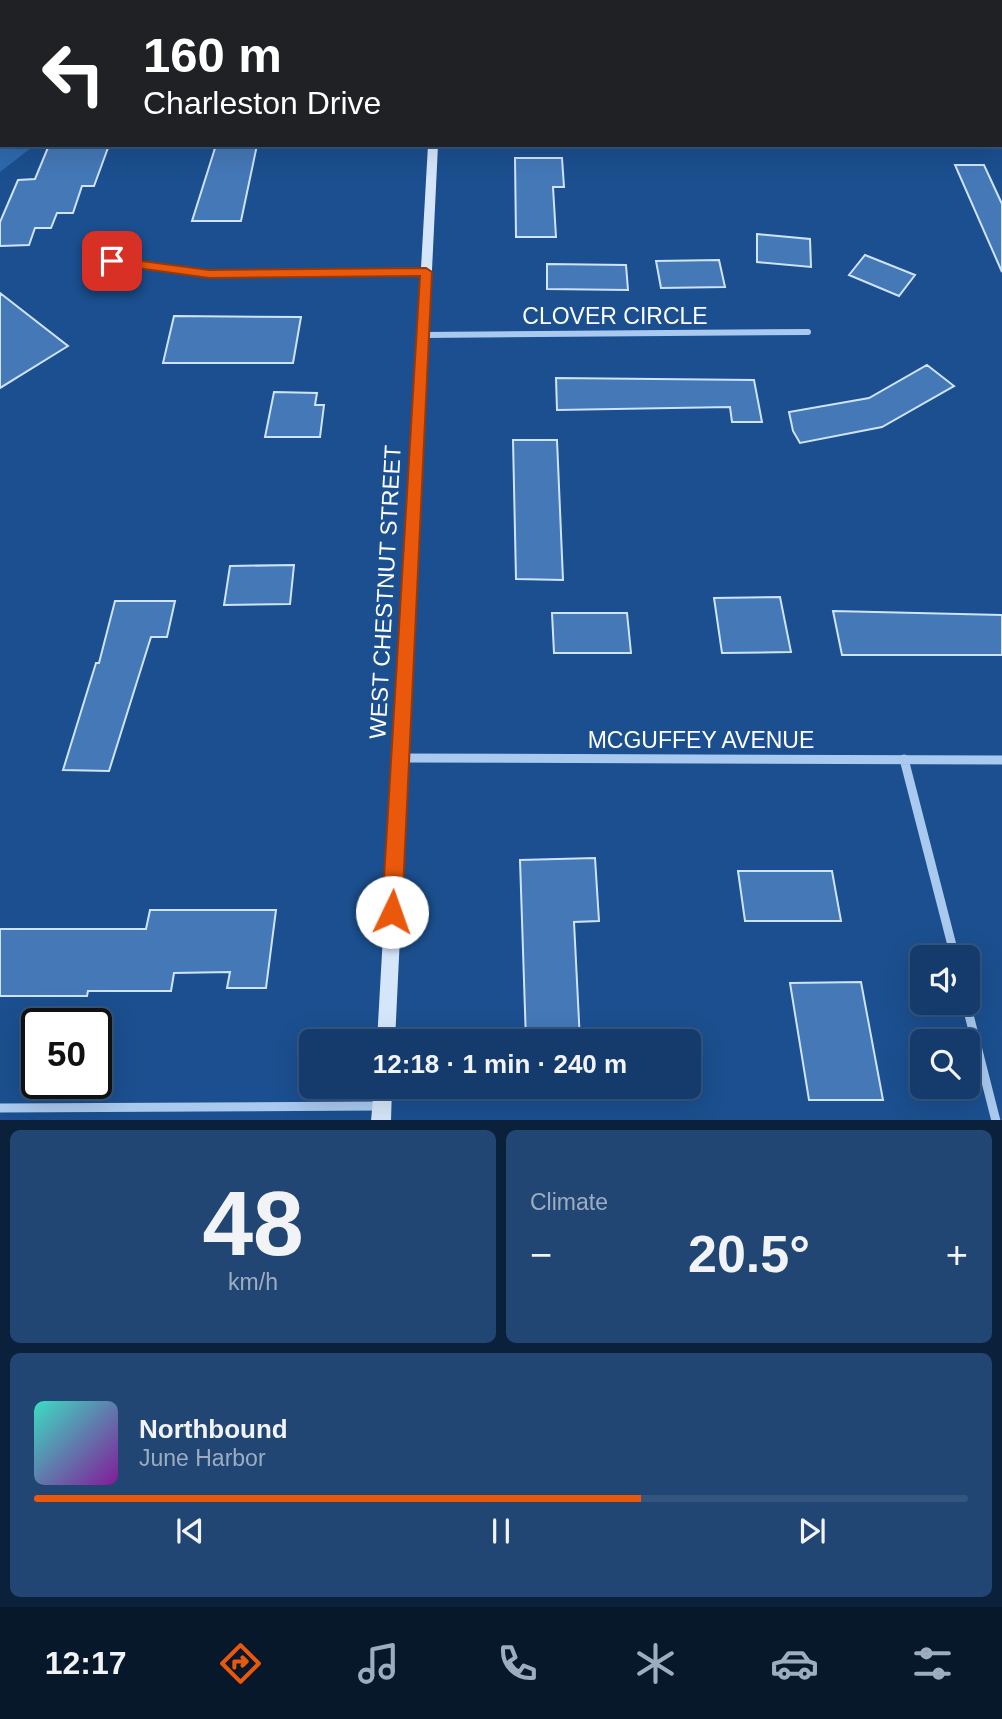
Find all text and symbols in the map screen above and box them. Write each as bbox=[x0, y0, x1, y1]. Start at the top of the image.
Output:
icon: left bbox=[28, 28, 119, 119]
text: 160 m bbox=[143, 28, 282, 82]
text: Charleston Drive bbox=[143, 85, 381, 121]
pin bbox=[82, 231, 142, 291]
icon: arrive bbox=[93, 242, 131, 280]
street label: CLOVER CIRCLE bbox=[522, 303, 708, 329]
street label: WEST CHESTNUT STREET bbox=[364, 444, 406, 740]
street label: MCGUFFEY AVENUE bbox=[588, 727, 814, 753]
position arrow bbox=[355, 875, 429, 949]
map controls bbox=[910, 945, 980, 1099]
button: sound bbox=[910, 945, 980, 1015]
speed limit sign: 50 bbox=[21, 1008, 112, 1099]
button: search bbox=[910, 1029, 980, 1099]
text: 12:18 · 1 min · 240 m bbox=[373, 1049, 627, 1079]
text: 48 bbox=[202, 1173, 304, 1274]
text: Climate bbox=[530, 1189, 608, 1215]
text: 20.5° bbox=[688, 1225, 810, 1283]
text: − bbox=[530, 1234, 552, 1276]
text: + bbox=[946, 1234, 968, 1276]
text: km/h bbox=[228, 1269, 278, 1295]
text: Northbound bbox=[139, 1414, 288, 1444]
text: June Harbor bbox=[139, 1445, 266, 1471]
icon: previous bbox=[171, 1512, 209, 1550]
icon: pause bbox=[482, 1512, 520, 1550]
icon: next bbox=[793, 1512, 831, 1550]
icon: directions bbox=[216, 1639, 265, 1688]
icon: music bbox=[354, 1639, 403, 1688]
icon: phone bbox=[493, 1639, 542, 1688]
icon: climate bbox=[631, 1639, 680, 1688]
icon: car bbox=[770, 1639, 819, 1688]
icon: filters bbox=[908, 1639, 957, 1688]
text: 12:17 bbox=[45, 1645, 127, 1681]

